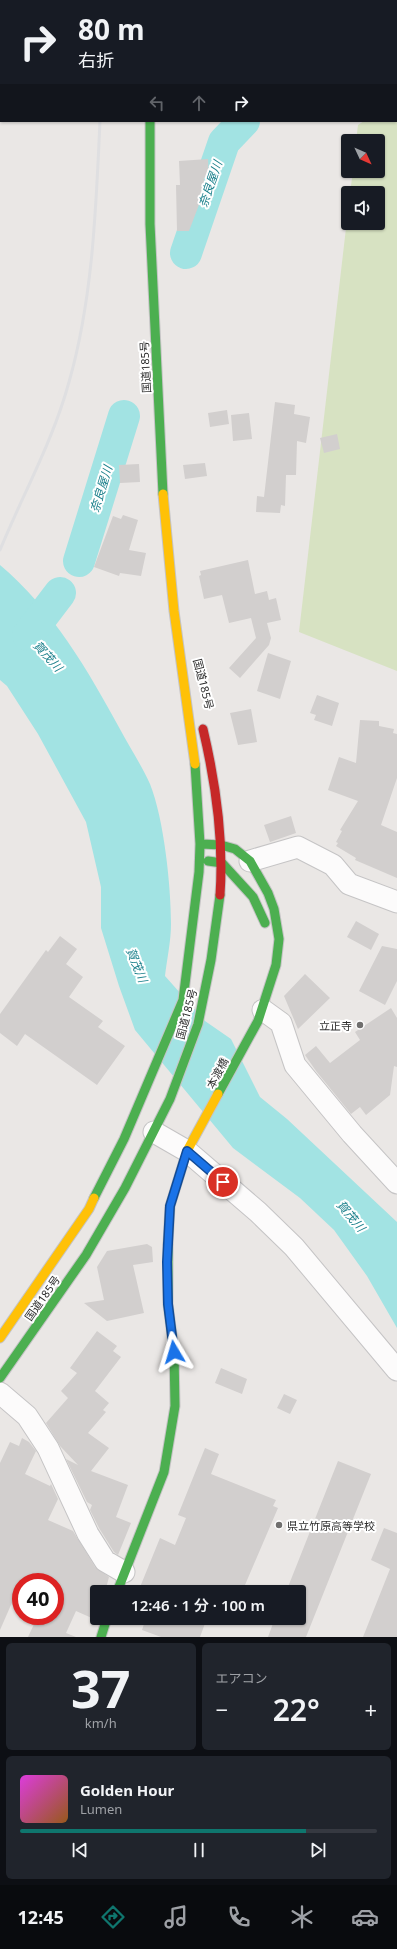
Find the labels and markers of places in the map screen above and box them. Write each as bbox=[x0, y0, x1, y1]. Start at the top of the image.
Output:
place label: 立正寺 bbox=[319, 1018, 352, 1033]
marker: 立正寺 bbox=[355, 1020, 365, 1030]
pin bbox=[206, 1165, 240, 1199]
place label: 県立竹原高等学校 bbox=[287, 1518, 375, 1533]
marker: 県立竹原高等学校 bbox=[274, 1520, 284, 1530]

